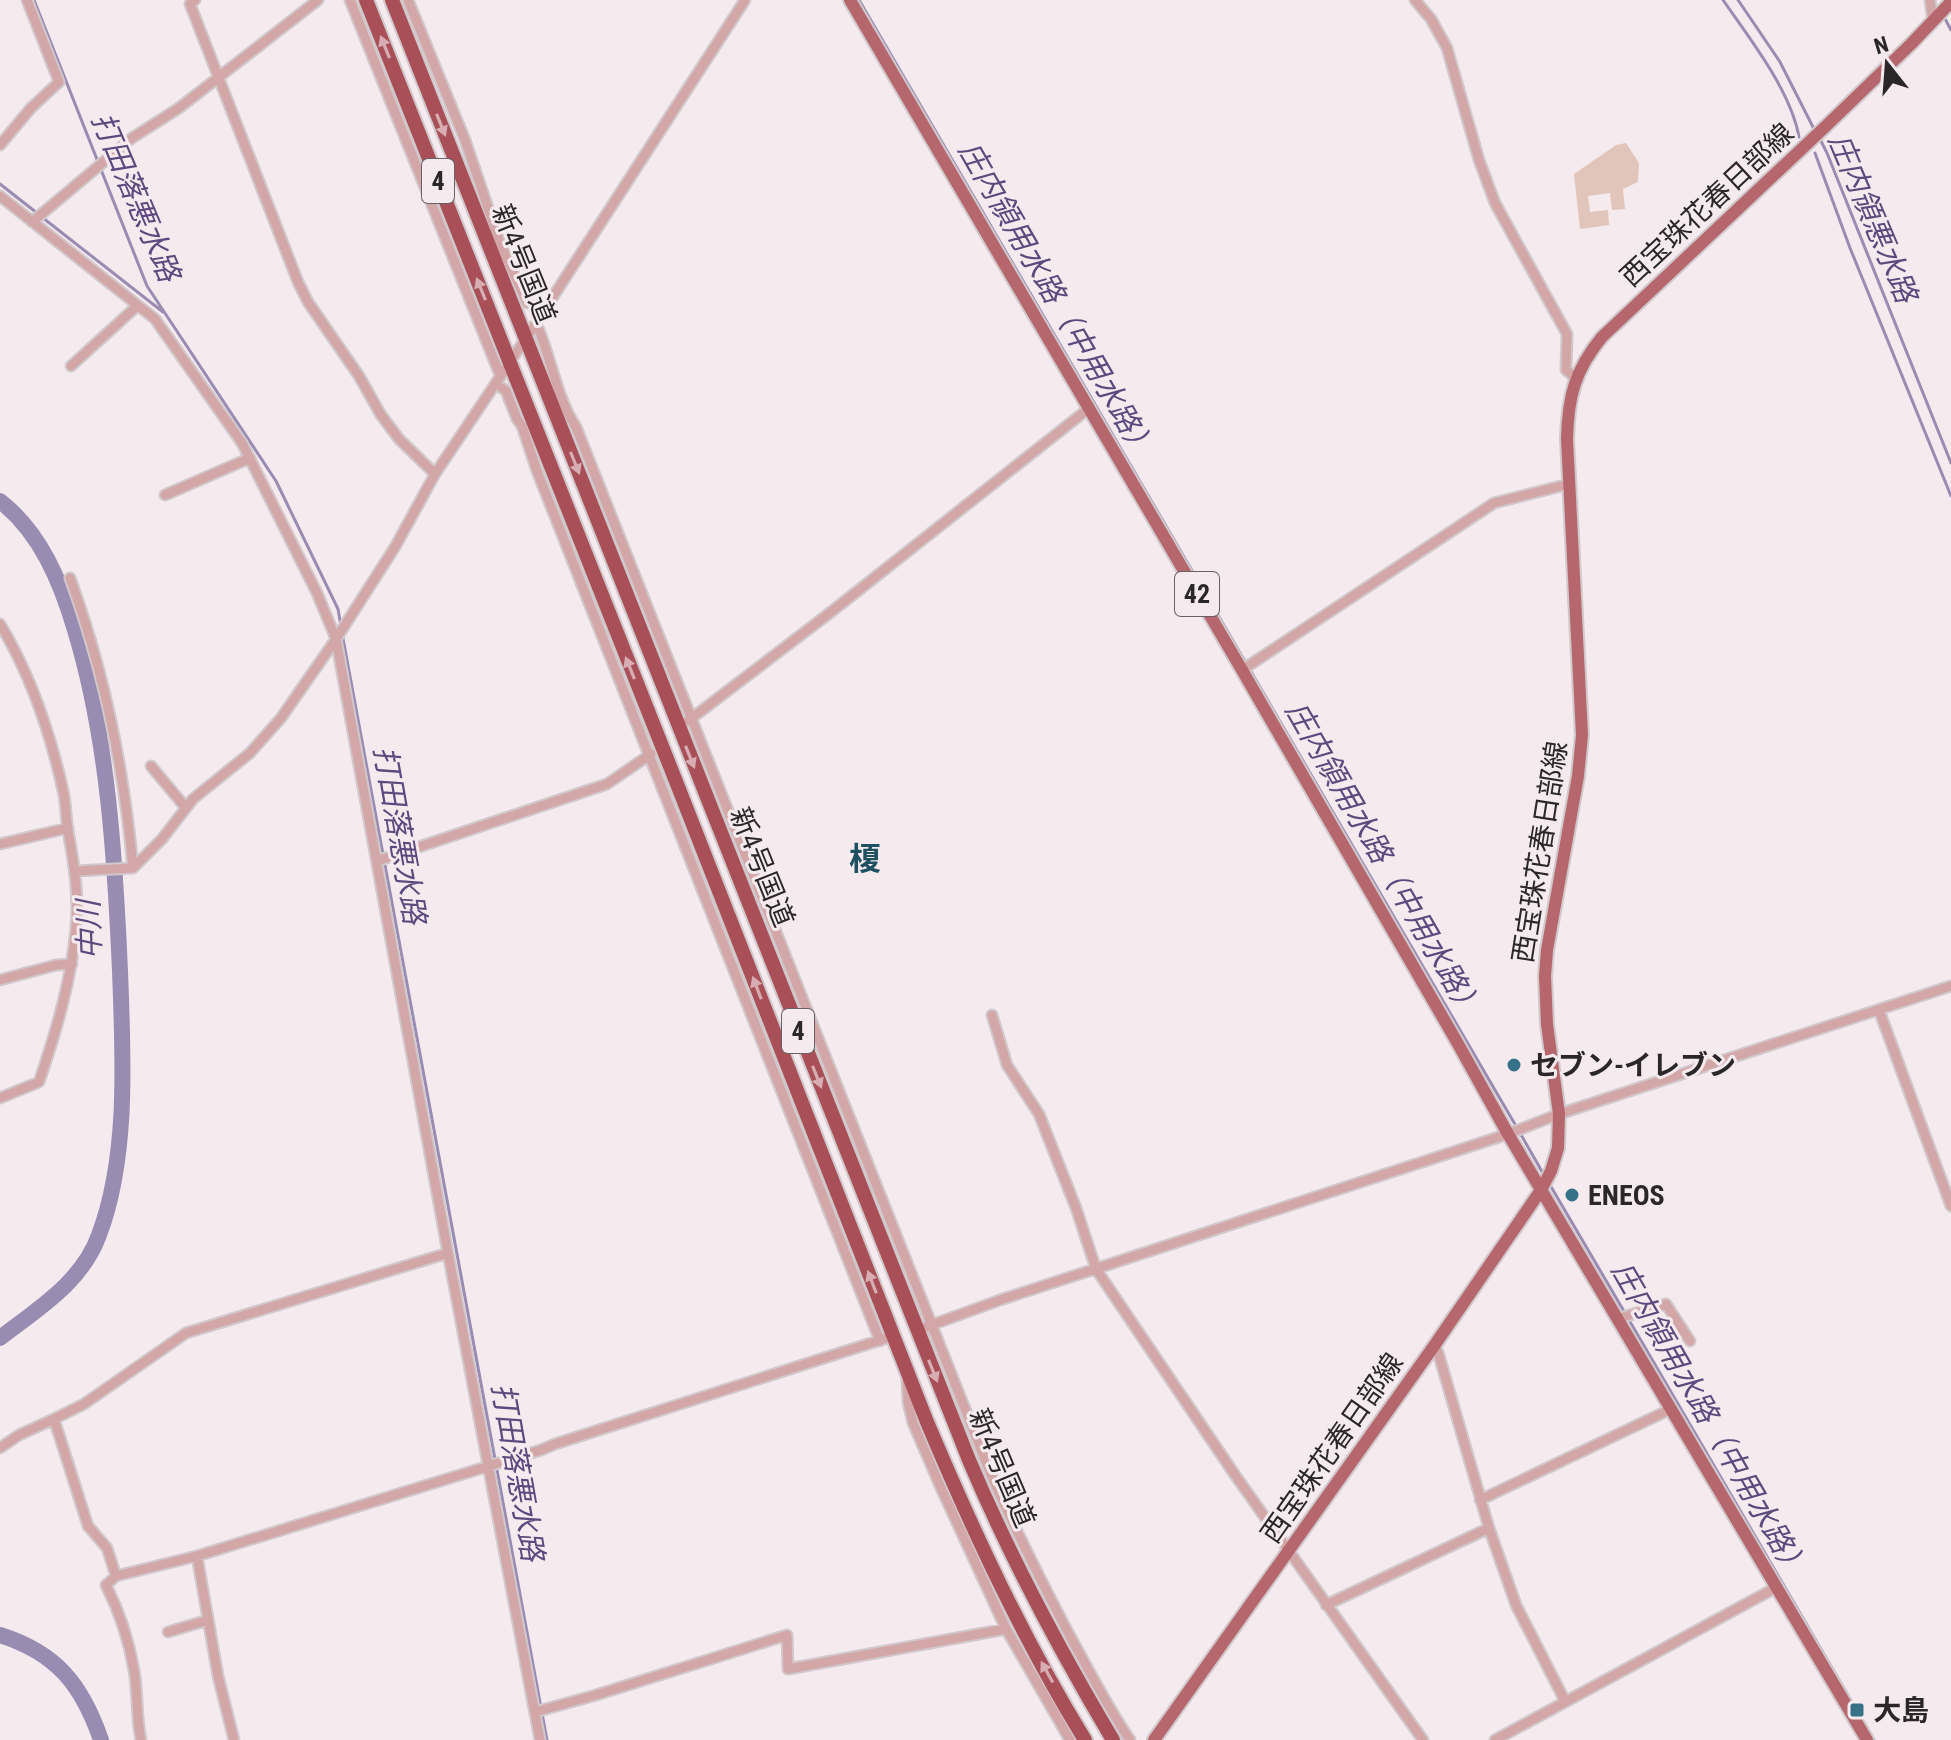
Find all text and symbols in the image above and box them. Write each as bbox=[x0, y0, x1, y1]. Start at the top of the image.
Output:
north arrow bbox=[1847, 24, 1927, 104]
text: N bbox=[1871, 31, 1891, 59]
one-way arrow bbox=[378, 35, 391, 59]
water label: 打田落悪水路 bbox=[85, 107, 188, 289]
one-way arrow bbox=[435, 113, 448, 137]
street label: 西宝珠花春日部線 bbox=[1614, 117, 1800, 293]
water label: 庄内領悪水路 bbox=[1822, 128, 1925, 310]
water label: 庄内領用水路（中用水路） bbox=[952, 135, 1162, 465]
road number: 4 bbox=[422, 159, 454, 203]
street label: 新4号国道 bbox=[485, 199, 563, 329]
one-way arrow bbox=[474, 277, 487, 301]
one-way arrow bbox=[568, 451, 581, 475]
road number: 42 bbox=[1175, 572, 1219, 616]
one-way arrow bbox=[623, 656, 636, 680]
water label: 庄内領用水路（中用水路） bbox=[1279, 695, 1489, 1025]
street label: 西宝珠花春日部線 bbox=[1506, 739, 1574, 965]
water label: 打田落悪水路 bbox=[367, 743, 433, 930]
one-way arrow bbox=[684, 745, 697, 769]
street label: 新4号国道 bbox=[723, 802, 801, 932]
district label: 榎 bbox=[849, 840, 881, 878]
water label: 中川 bbox=[70, 896, 108, 961]
one-way arrow bbox=[750, 976, 763, 1000]
road number: 4 bbox=[782, 1009, 814, 1053]
place label: セブン-イレブン bbox=[1530, 1049, 1736, 1082]
marker: セブン-イレブン bbox=[1505, 1056, 1523, 1074]
one-way arrow bbox=[811, 1065, 824, 1089]
place label: ENEOS bbox=[1588, 1179, 1665, 1212]
marker: ENEOS bbox=[1563, 1186, 1581, 1204]
water label: 庄内領用水路（中用水路） bbox=[1605, 1255, 1815, 1585]
one-way arrow bbox=[865, 1270, 878, 1294]
street label: 西宝珠花春日部線 bbox=[1254, 1347, 1410, 1549]
one-way arrow bbox=[927, 1359, 940, 1383]
water label: 打田落悪水路 bbox=[485, 1380, 551, 1567]
street label: 新4号国道 bbox=[962, 1404, 1042, 1532]
one-way arrow bbox=[1040, 1661, 1053, 1684]
place label: 大島 bbox=[1873, 1694, 1929, 1727]
marker: 大島 bbox=[1848, 1701, 1866, 1719]

